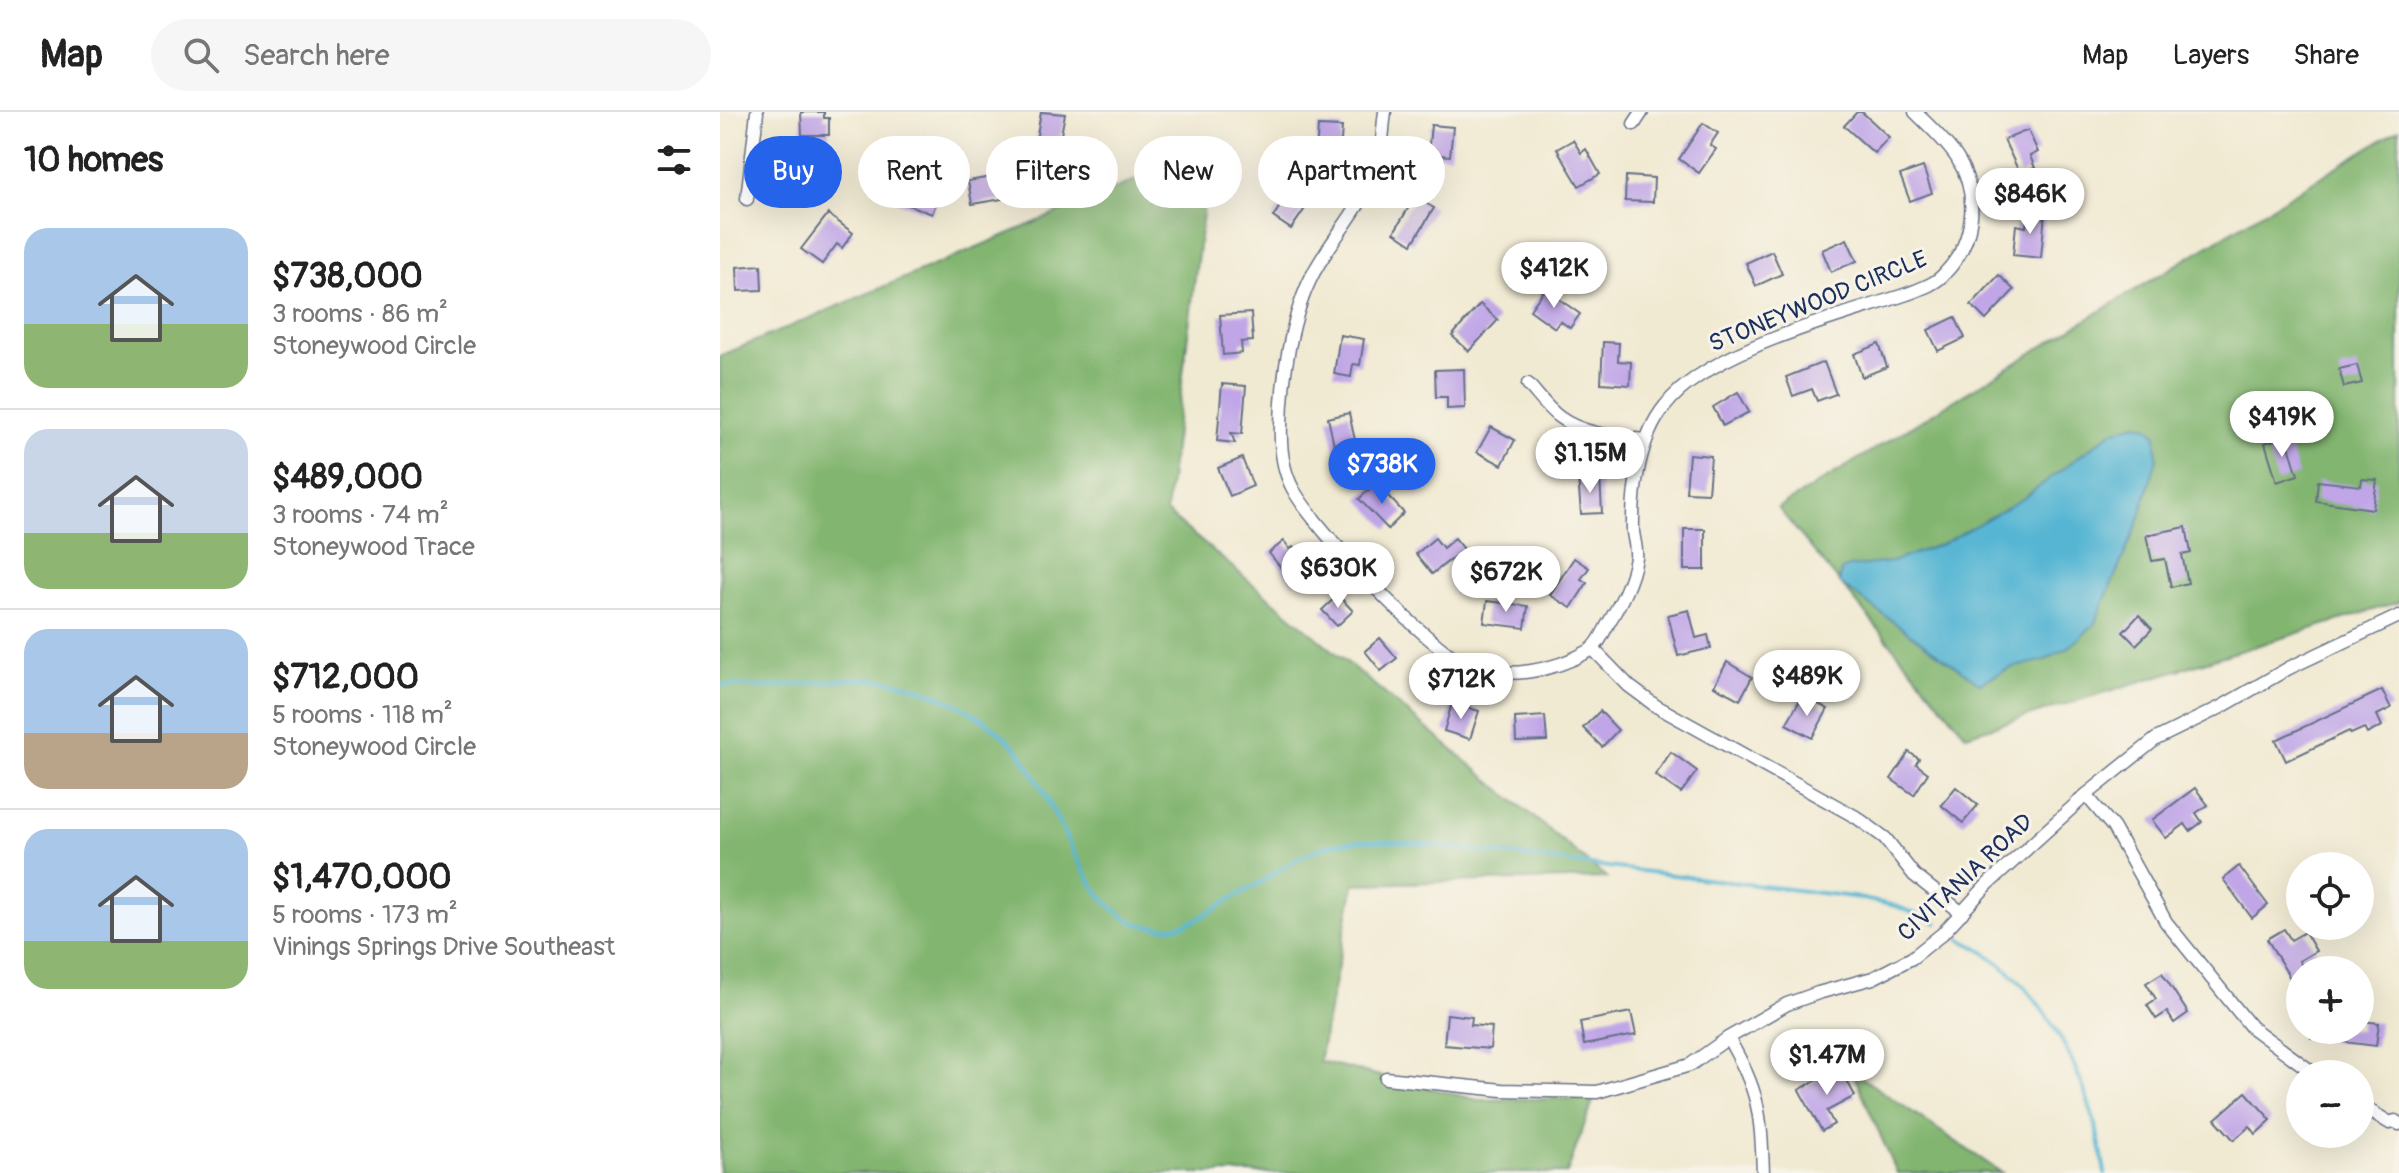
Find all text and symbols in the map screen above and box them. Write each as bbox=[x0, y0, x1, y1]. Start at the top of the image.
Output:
search box bbox=[151, 19, 711, 91]
text: Map bbox=[40, 31, 103, 79]
icon: search bbox=[179, 33, 223, 77]
text: Search here bbox=[243, 37, 390, 74]
text: Map bbox=[2082, 38, 2128, 73]
text: Layers bbox=[2172, 38, 2249, 73]
text: Share bbox=[2293, 38, 2359, 73]
chip: Buy bbox=[744, 136, 842, 208]
chip: Rent bbox=[858, 136, 970, 208]
chip: Filters bbox=[986, 136, 1118, 208]
chip: New bbox=[1134, 136, 1242, 208]
chip: Apartment bbox=[1258, 136, 1445, 208]
icon: filters bbox=[652, 138, 696, 182]
text: 10 homes bbox=[24, 139, 163, 182]
pin: $846K bbox=[1974, 168, 2086, 236]
text: $846K bbox=[1993, 178, 2067, 210]
pin: $412K bbox=[1498, 242, 1610, 310]
street label: STONEYWOOD CIRCLE bbox=[1705, 244, 1932, 358]
text: $412K bbox=[1519, 252, 1589, 284]
text: $738,000 bbox=[272, 255, 423, 298]
icon: home bbox=[88, 260, 184, 356]
text: 3 rooms · 86 m² bbox=[272, 298, 448, 330]
text: Stoneywood Circle bbox=[272, 330, 476, 362]
pin: $419K bbox=[2226, 391, 2338, 459]
text: $419K bbox=[2248, 401, 2316, 433]
pin: $1.15M bbox=[1525, 427, 1655, 495]
text: $1.15M bbox=[1554, 437, 1626, 469]
pin: $738K bbox=[1326, 438, 1438, 506]
text: $738K bbox=[1346, 448, 1418, 480]
text: $489,000 bbox=[272, 456, 423, 499]
icon: home bbox=[88, 461, 184, 557]
text: 3 rooms · 74 m² bbox=[272, 499, 449, 531]
text: Stoneywood Trace bbox=[272, 531, 475, 563]
pin: $630K bbox=[1282, 542, 1394, 610]
pin: $672K bbox=[1450, 546, 1562, 614]
text: $630K bbox=[1299, 552, 1377, 584]
text: $672K bbox=[1470, 556, 1542, 588]
pin: $489K bbox=[1751, 650, 1863, 718]
pin: $712K bbox=[1405, 653, 1517, 721]
text: $712,000 bbox=[272, 656, 419, 699]
text: $489K bbox=[1771, 660, 1843, 692]
icon: home bbox=[88, 661, 184, 757]
text: $712K bbox=[1427, 663, 1495, 695]
text: 5 rooms · 118 m² bbox=[272, 699, 453, 731]
text: Stoneywood Circle bbox=[272, 731, 476, 763]
street label: CIVITANIA ROAD bbox=[1892, 807, 2039, 947]
map controls bbox=[2286, 852, 2374, 1148]
button: locate bbox=[2286, 852, 2374, 940]
text: $1,470,000 bbox=[272, 856, 452, 899]
icon: home bbox=[88, 861, 184, 957]
text: 5 rooms · 173 m² bbox=[272, 899, 458, 931]
text: Vinings Springs Drive Southeast bbox=[272, 931, 615, 963]
button: + bbox=[2286, 956, 2374, 1044]
pin: $1.47M bbox=[1762, 1029, 1892, 1097]
text: $1.47M bbox=[1788, 1039, 1866, 1071]
button: − bbox=[2286, 1060, 2374, 1148]

